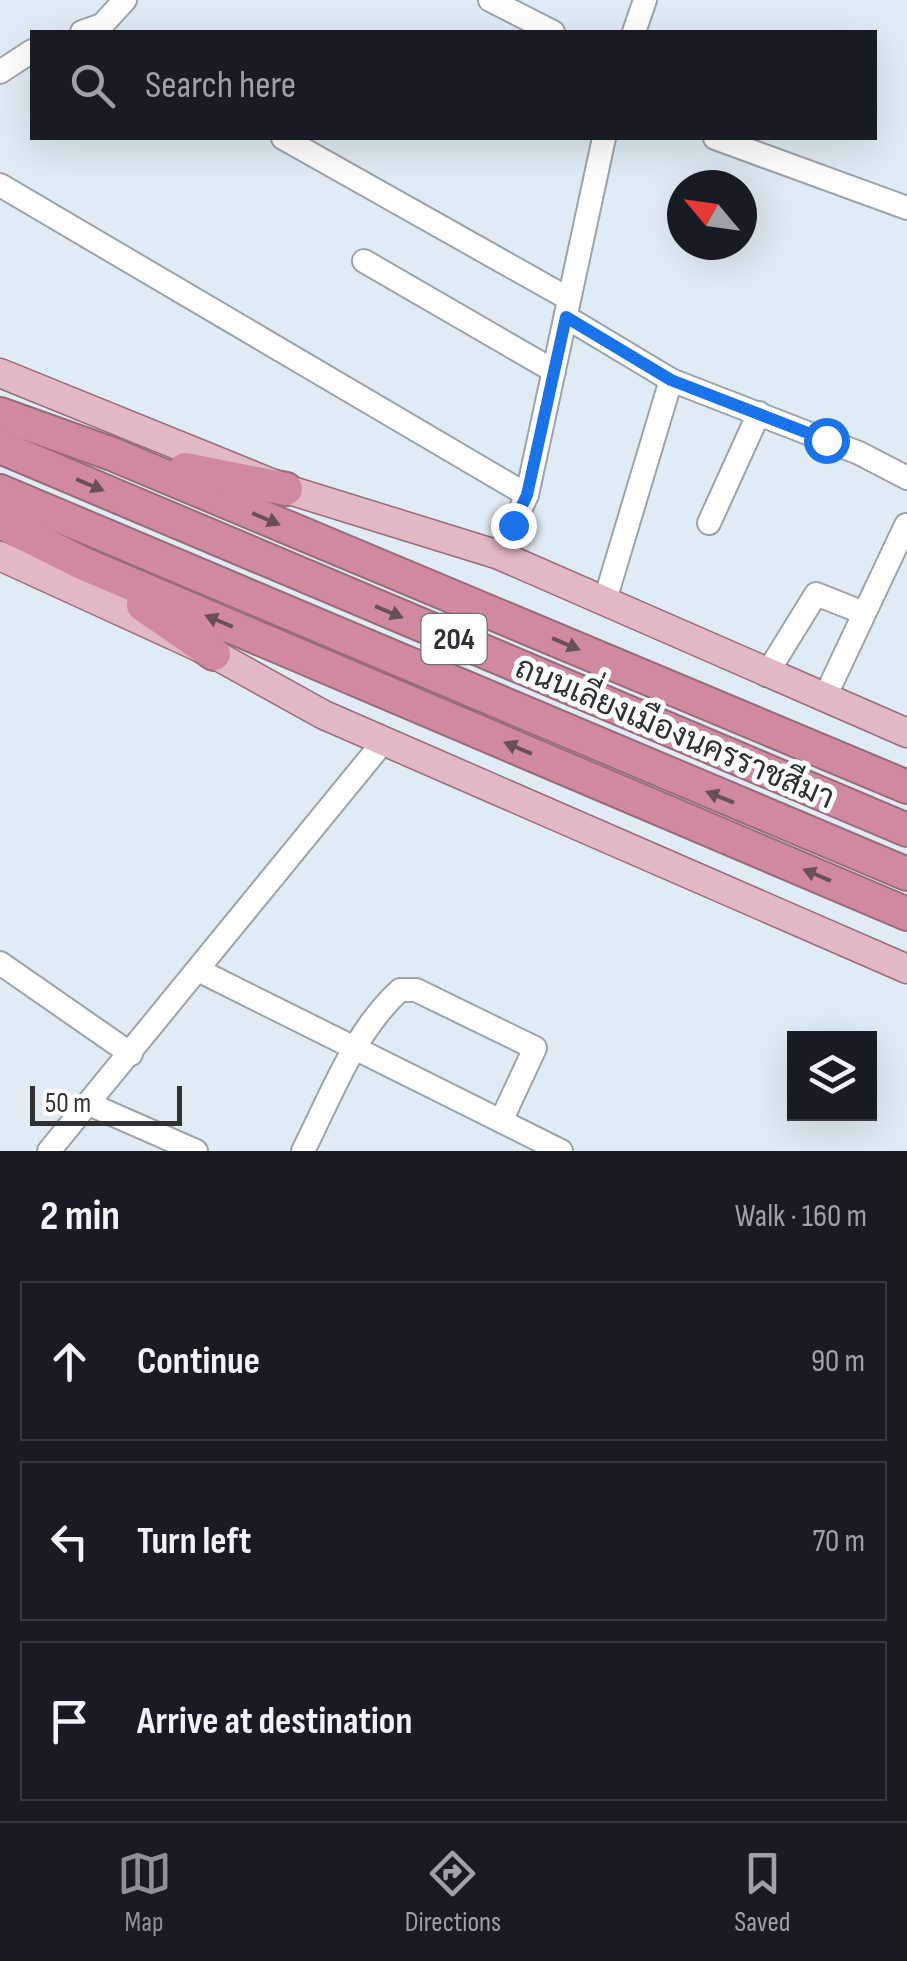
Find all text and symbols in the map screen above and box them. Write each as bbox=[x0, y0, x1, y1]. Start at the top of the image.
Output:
search box bbox=[30, 30, 877, 140]
icon: search bbox=[65, 58, 120, 113]
text: Search here bbox=[145, 63, 296, 108]
north arrow bbox=[667, 170, 757, 260]
route start bbox=[804, 418, 850, 464]
one-way arrow bbox=[75, 477, 105, 493]
route end bbox=[491, 503, 537, 549]
one-way arrow bbox=[251, 511, 281, 527]
one-way arrow bbox=[374, 604, 404, 620]
one-way arrow bbox=[204, 613, 234, 629]
road number: 204 bbox=[422, 614, 486, 664]
one-way arrow bbox=[551, 637, 581, 653]
street label: ถนนเลี่ยงเมืองนครราชสีมา bbox=[509, 639, 844, 818]
one-way arrow bbox=[503, 740, 533, 756]
one-way arrow bbox=[705, 789, 735, 805]
one-way arrow bbox=[802, 867, 832, 883]
map controls bbox=[787, 1031, 877, 1121]
button: layers bbox=[787, 1031, 877, 1121]
scale bar bbox=[30, 1081, 182, 1126]
text: 50 m bbox=[45, 1087, 91, 1120]
text: 2 min bbox=[40, 1191, 120, 1242]
text: Walk · 160 m bbox=[735, 1197, 867, 1236]
icon: ahead bbox=[42, 1334, 97, 1389]
text: Continue bbox=[137, 1339, 260, 1384]
text: 90 m bbox=[811, 1342, 865, 1381]
icon: left bbox=[42, 1514, 97, 1569]
text: Turn left bbox=[137, 1519, 251, 1564]
text: 70 m bbox=[812, 1522, 865, 1561]
icon: arrive bbox=[42, 1694, 97, 1749]
text: Arrive at destination bbox=[137, 1699, 412, 1744]
tab: Map bbox=[117, 1846, 172, 1939]
tab: Directions bbox=[405, 1846, 501, 1939]
tab: Saved bbox=[734, 1846, 790, 1939]

